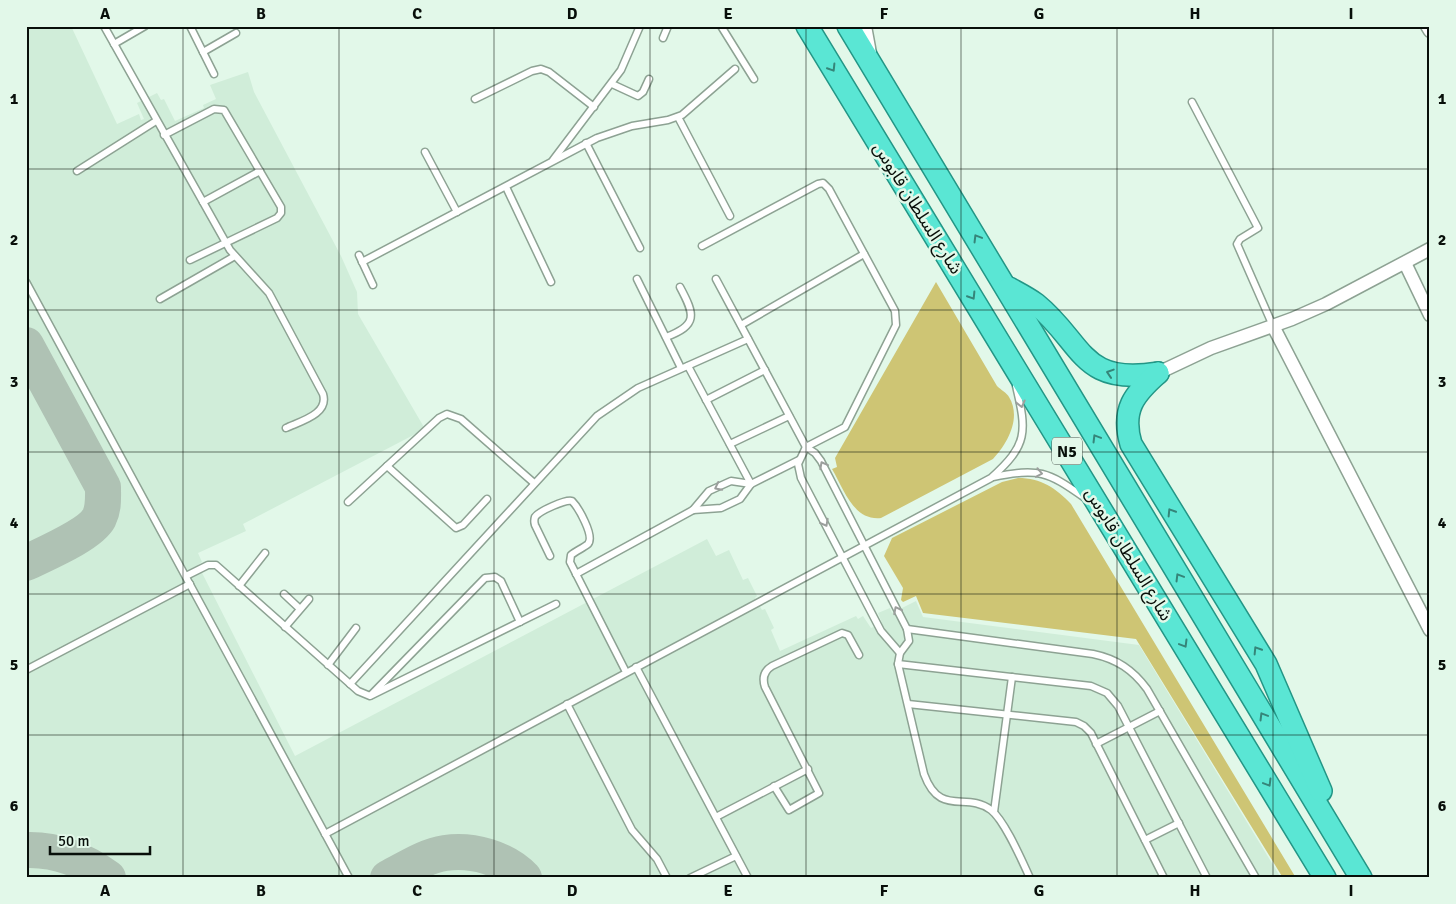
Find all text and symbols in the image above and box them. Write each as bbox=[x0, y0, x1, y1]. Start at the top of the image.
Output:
text: A bbox=[100, 4, 111, 24]
text: B bbox=[256, 4, 266, 24]
text: C bbox=[412, 4, 422, 24]
text: D bbox=[567, 4, 578, 24]
text: E bbox=[723, 4, 733, 24]
text: F bbox=[880, 4, 889, 24]
text: G bbox=[1034, 4, 1044, 24]
text: H bbox=[1190, 4, 1200, 24]
text: I bbox=[1348, 4, 1354, 24]
one-way arrow bbox=[826, 62, 836, 71]
text: 1 bbox=[10, 89, 19, 109]
text: 1 bbox=[1438, 89, 1447, 109]
street label: شارع السلطان قابوس bbox=[866, 138, 967, 280]
text: 2 bbox=[10, 230, 18, 250]
text: 2 bbox=[1438, 230, 1446, 250]
one-way arrow bbox=[973, 234, 983, 243]
one-way arrow bbox=[966, 290, 976, 299]
one-way arrow bbox=[1106, 368, 1115, 378]
text: 3 bbox=[10, 372, 18, 392]
text: 3 bbox=[1438, 372, 1446, 392]
one-way arrow bbox=[1015, 400, 1026, 409]
one-way arrow bbox=[1092, 434, 1102, 443]
road number: N5 bbox=[1052, 438, 1082, 464]
one-way arrow bbox=[819, 462, 829, 471]
one-way arrow bbox=[1035, 467, 1044, 478]
one-way arrow bbox=[714, 481, 723, 491]
street label: شارع السلطان قابوس bbox=[1078, 483, 1177, 626]
one-way arrow bbox=[1167, 508, 1177, 517]
text: 4 bbox=[10, 513, 19, 533]
text: 4 bbox=[1438, 513, 1447, 533]
one-way arrow bbox=[819, 518, 829, 527]
one-way arrow bbox=[1175, 574, 1185, 583]
one-way arrow bbox=[893, 606, 903, 615]
one-way arrow bbox=[1177, 639, 1187, 648]
one-way arrow bbox=[1253, 646, 1263, 655]
text: 5 bbox=[10, 655, 18, 675]
text: 5 bbox=[1438, 655, 1446, 675]
one-way arrow bbox=[1259, 713, 1269, 722]
one-way arrow bbox=[1261, 778, 1271, 787]
text: 6 bbox=[10, 796, 19, 816]
text: 6 bbox=[1438, 796, 1447, 816]
scale bar bbox=[50, 824, 150, 856]
text: 50 m bbox=[58, 832, 89, 850]
text: A bbox=[100, 881, 111, 901]
text: B bbox=[256, 881, 266, 901]
text: C bbox=[412, 881, 422, 901]
text: D bbox=[567, 881, 578, 901]
text: E bbox=[723, 881, 733, 901]
text: F bbox=[880, 881, 889, 901]
text: G bbox=[1034, 881, 1044, 901]
text: H bbox=[1190, 881, 1200, 901]
text: I bbox=[1348, 881, 1354, 901]

